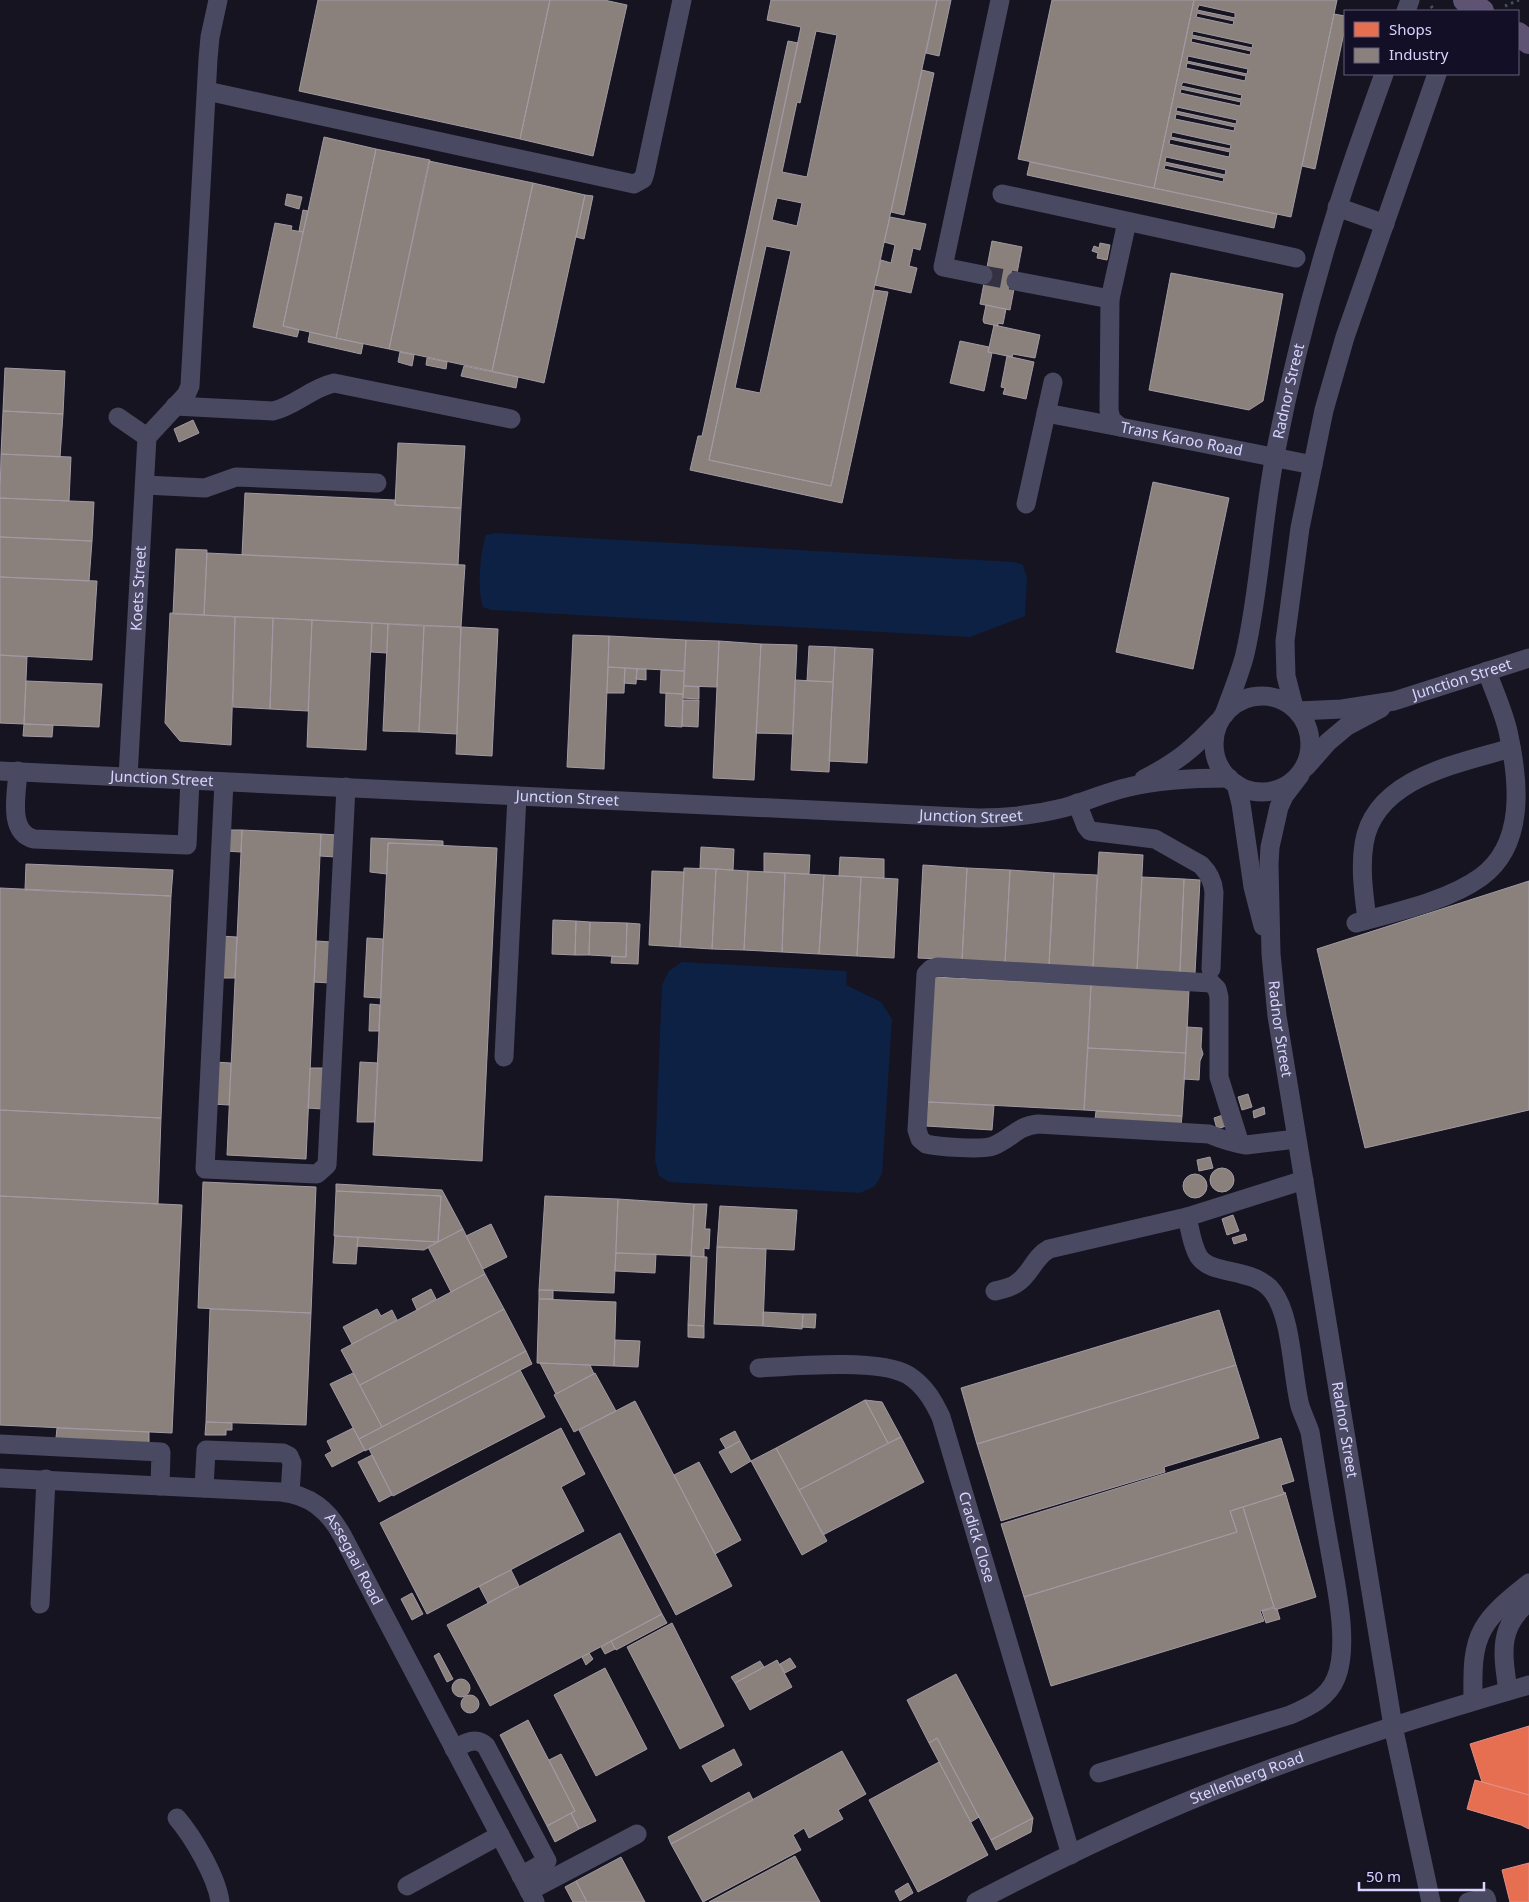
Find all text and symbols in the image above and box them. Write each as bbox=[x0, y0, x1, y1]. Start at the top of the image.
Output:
legend bbox=[1344, 10, 1519, 75]
text: Shops bbox=[1389, 19, 1432, 39]
text: Industry bbox=[1389, 44, 1449, 64]
street label: Radnor Street bbox=[1267, 341, 1308, 441]
street label: Trans Karoo Road bbox=[1119, 416, 1245, 460]
street label: Koets Street bbox=[125, 545, 150, 631]
street label: Junction Street bbox=[1407, 653, 1515, 704]
street label: Junction Street bbox=[108, 765, 215, 790]
street label: Junction Street bbox=[513, 785, 620, 810]
street label: Junction Street bbox=[917, 804, 1024, 827]
street label: Radnor Street bbox=[1265, 980, 1298, 1079]
street label: Radnor Street bbox=[1328, 1380, 1363, 1480]
street label: Cradick Close bbox=[955, 1489, 1001, 1585]
street label: Assegaai Road bbox=[321, 1508, 388, 1608]
street label: Stellenberg Road bbox=[1186, 1746, 1306, 1808]
scale bar bbox=[1359, 1860, 1484, 1892]
text: 50 m bbox=[1366, 1866, 1401, 1886]

